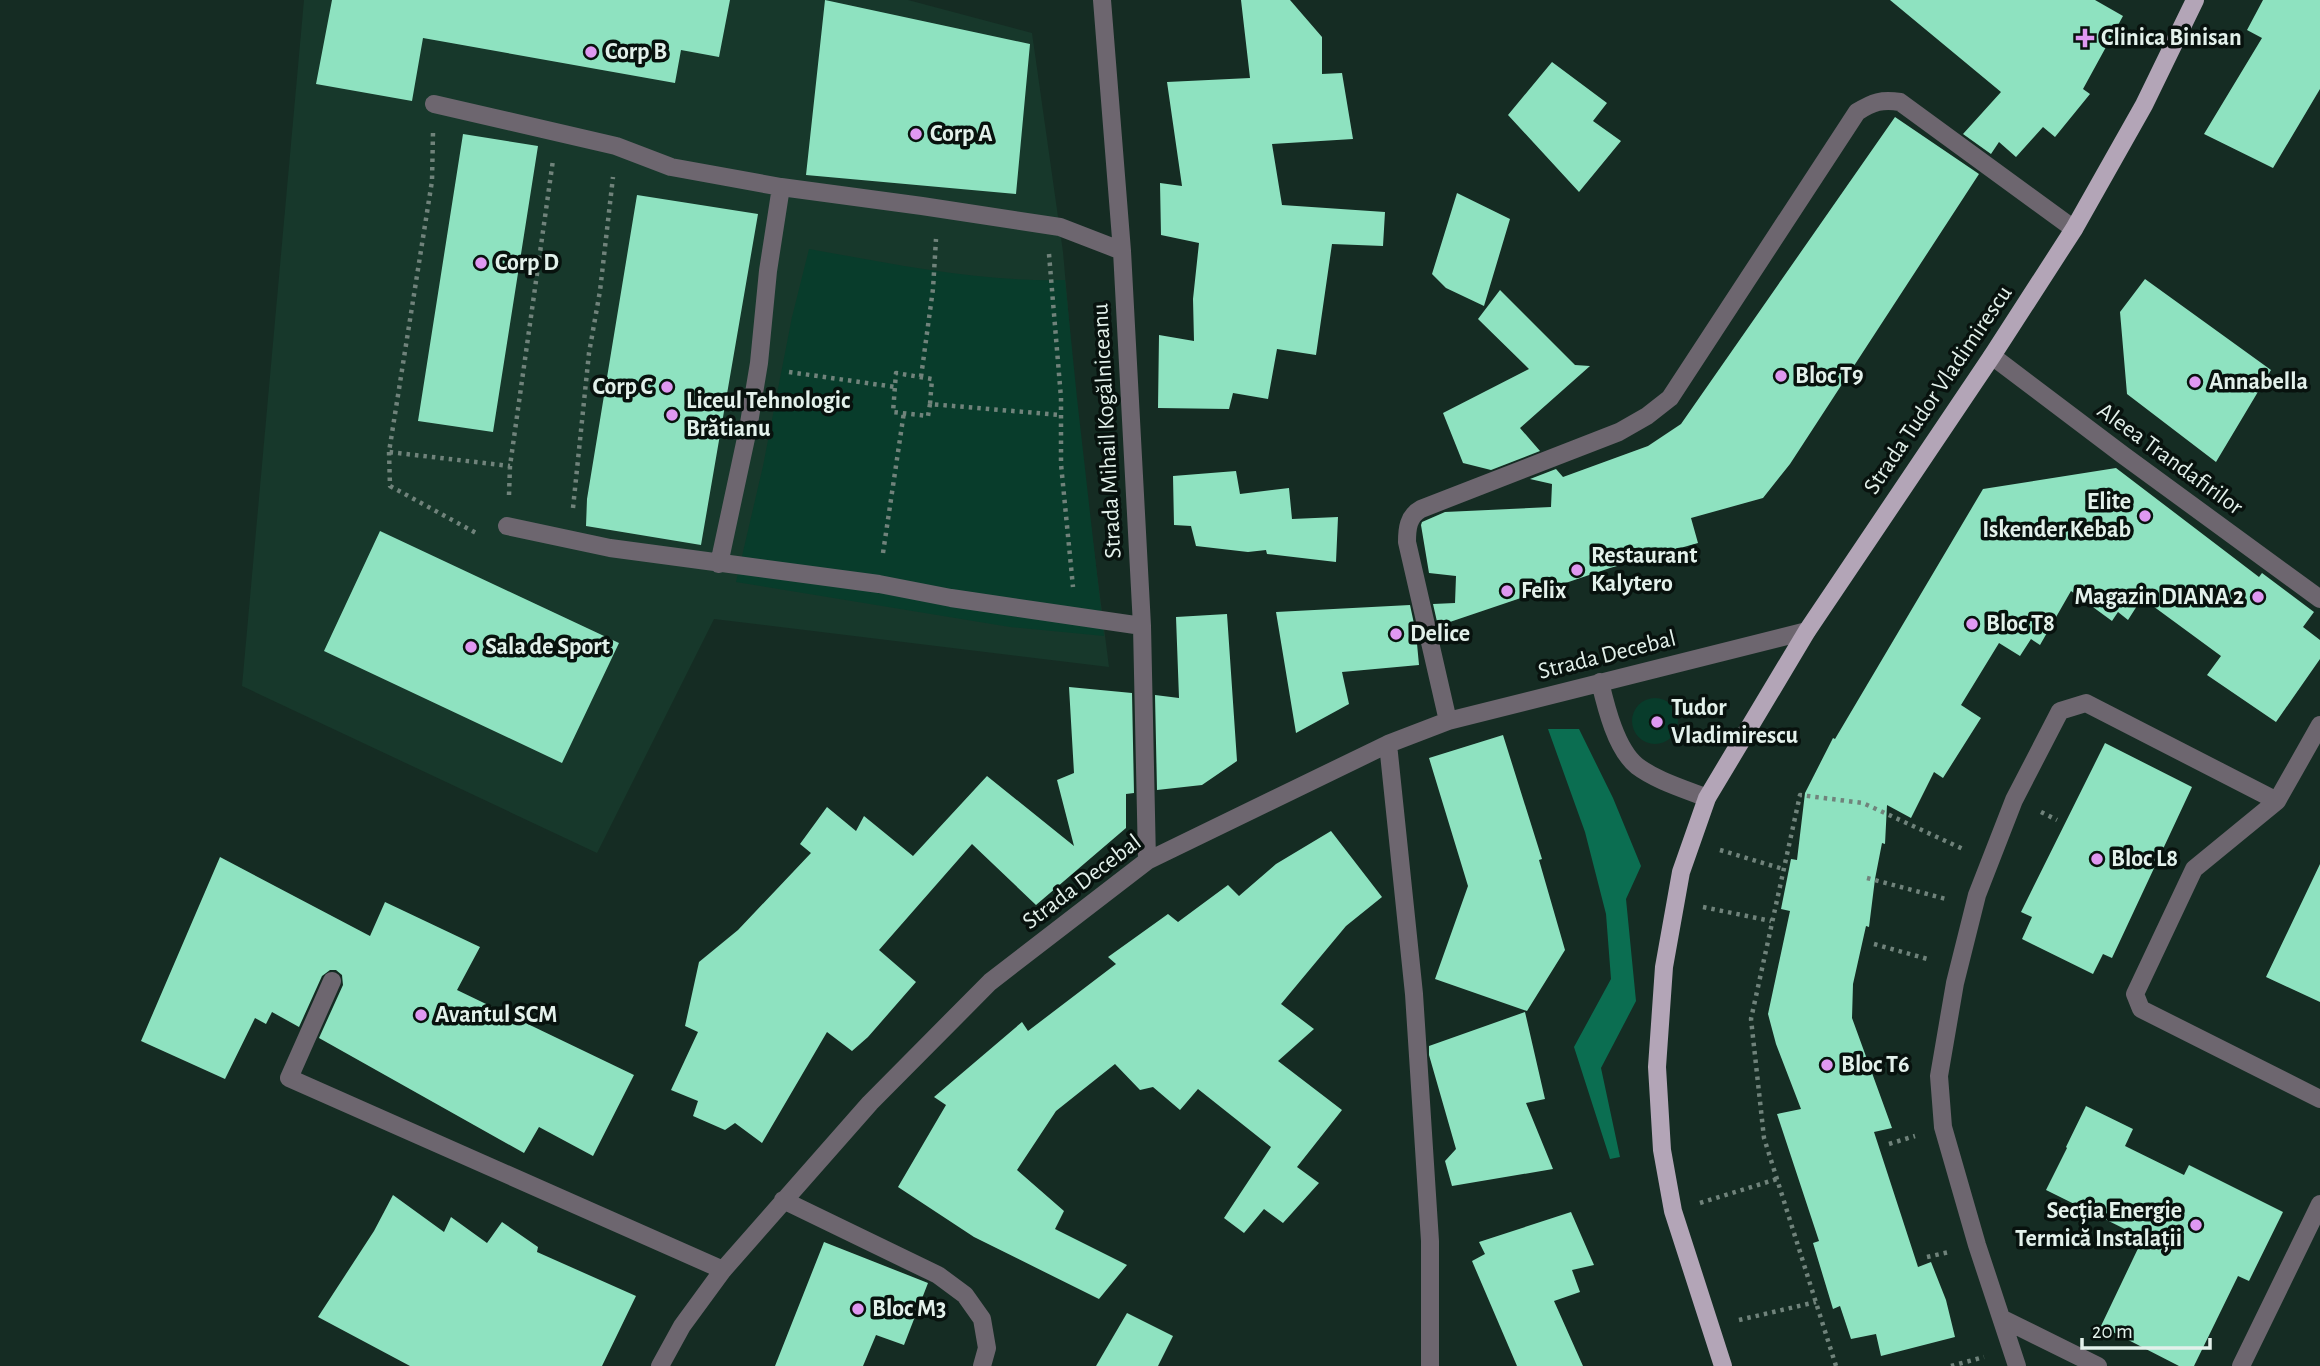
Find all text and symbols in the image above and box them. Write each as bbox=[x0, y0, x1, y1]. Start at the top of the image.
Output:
place label: Clinica Binisan bbox=[2101, 26, 2242, 50]
marker: Clinica Binisan bbox=[2075, 28, 2095, 48]
place label: Corp B bbox=[605, 40, 667, 64]
marker: Corp B bbox=[583, 44, 599, 60]
place label: Corp A bbox=[930, 122, 993, 146]
marker: Corp A bbox=[908, 126, 924, 142]
place label: Corp D bbox=[495, 251, 559, 275]
marker: Corp D bbox=[473, 255, 489, 271]
street label: Strada Tudor Vladimirescu bbox=[1859, 281, 2017, 499]
street label: Strada Mihail Kogălniceanu bbox=[1088, 303, 1126, 559]
place label: Bloc T9 bbox=[1795, 364, 1864, 388]
marker: Bloc T9 bbox=[1773, 368, 1789, 384]
place label: Annabella bbox=[2209, 370, 2308, 394]
marker: Annabella bbox=[2187, 374, 2203, 390]
place label: Corp C bbox=[592, 375, 654, 399]
marker: Corp C bbox=[659, 379, 675, 395]
place label: Liceul Tehnologic Brătianu bbox=[686, 389, 850, 441]
street label: Aleea Trandafirilor bbox=[2093, 398, 2247, 520]
marker: Liceul Tehnologic Brătianu bbox=[664, 407, 680, 423]
place label: Elite Iskender Kebab bbox=[1982, 490, 2131, 542]
marker: Elite Iskender Kebab bbox=[2137, 508, 2153, 524]
place label: Restaurant Kalytero bbox=[1591, 544, 1697, 596]
marker: Restaurant Kalytero bbox=[1569, 562, 1585, 578]
place label: Felix bbox=[1521, 579, 1566, 603]
marker: Felix bbox=[1499, 583, 1515, 599]
place label: Magazin DIANA 2 bbox=[2074, 585, 2244, 609]
marker: Magazin DIANA 2 bbox=[2250, 589, 2266, 605]
place label: Bloc T8 bbox=[1986, 612, 2055, 636]
marker: Bloc T8 bbox=[1964, 616, 1980, 632]
place label: Delice bbox=[1410, 622, 1470, 646]
marker: Delice bbox=[1388, 626, 1404, 642]
street label: Strada Decebal bbox=[1536, 626, 1678, 684]
place label: Sala de Sport bbox=[485, 635, 610, 659]
marker: Sala de Sport bbox=[463, 639, 479, 655]
place label: Tudor Vladimirescu bbox=[1671, 696, 1799, 748]
marker: Tudor Vladimirescu bbox=[1649, 714, 1665, 730]
street label: Strada Decebal bbox=[1018, 830, 1146, 934]
place label: Bloc L8 bbox=[2111, 847, 2178, 871]
marker: Bloc L8 bbox=[2089, 851, 2105, 867]
place label: Avantul SCM bbox=[435, 1003, 557, 1027]
marker: Avantul SCM bbox=[413, 1007, 429, 1023]
place label: Bloc T6 bbox=[1841, 1053, 1910, 1077]
marker: Bloc T6 bbox=[1819, 1057, 1835, 1073]
place label: Secția Energie Termică Instalații bbox=[2015, 1199, 2182, 1253]
marker: Secția Energie Termică Instalații bbox=[2188, 1217, 2204, 1233]
place label: Bloc M3 bbox=[872, 1297, 946, 1321]
marker: Bloc M3 bbox=[850, 1301, 866, 1317]
scale bar bbox=[2082, 1306, 2210, 1350]
text: 20 m bbox=[2092, 1321, 2133, 1342]

